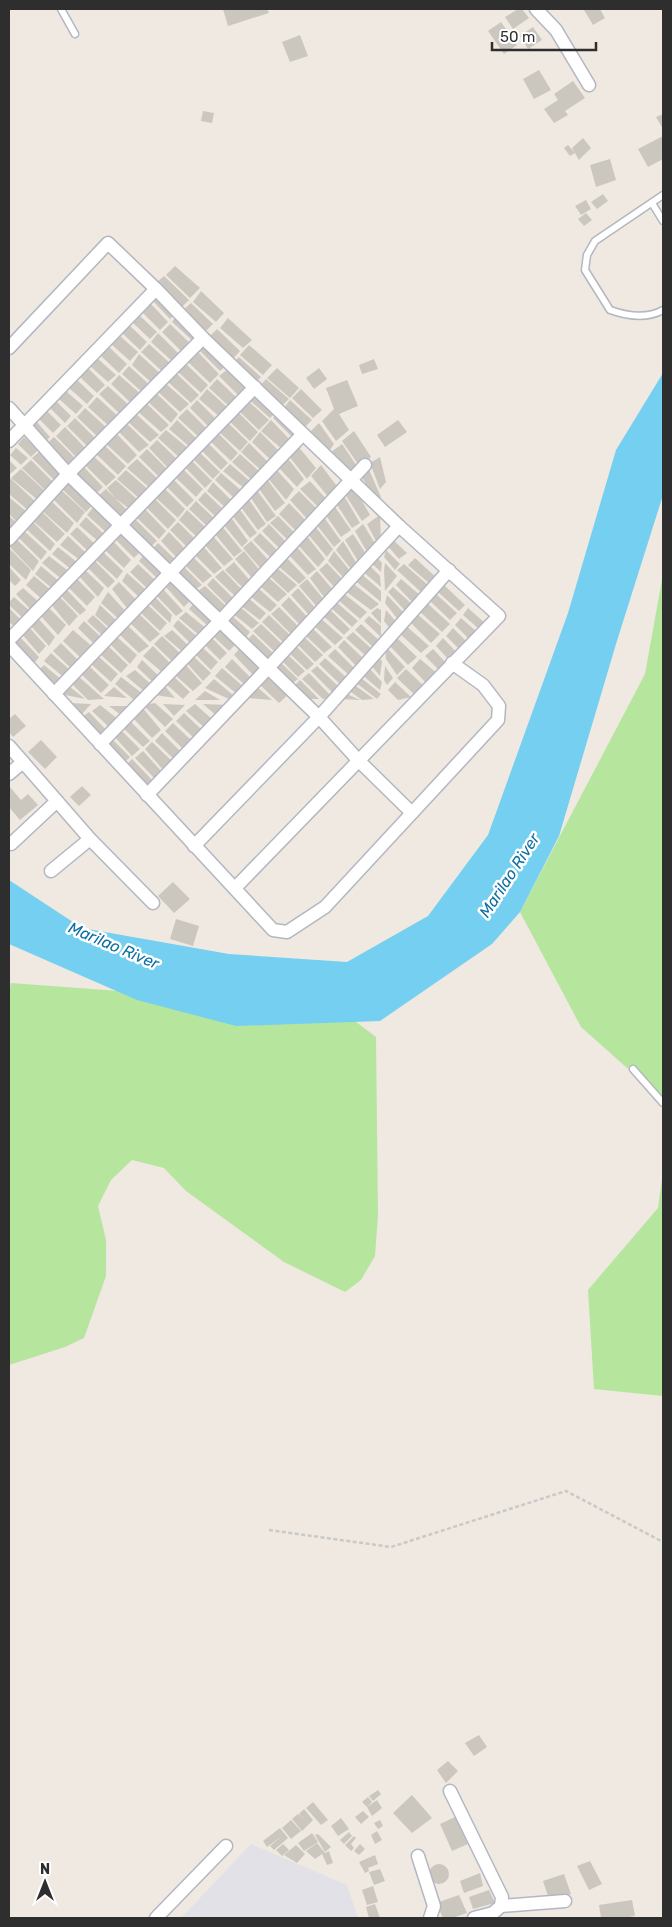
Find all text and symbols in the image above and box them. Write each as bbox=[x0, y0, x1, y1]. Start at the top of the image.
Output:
scale bar bbox=[492, 20, 596, 52]
text: 50 m bbox=[500, 28, 535, 46]
water label: Marilao River bbox=[475, 829, 544, 921]
water label: Marilao River bbox=[66, 918, 163, 973]
north arrow bbox=[20, 1857, 70, 1907]
text: N bbox=[40, 1861, 50, 1878]

